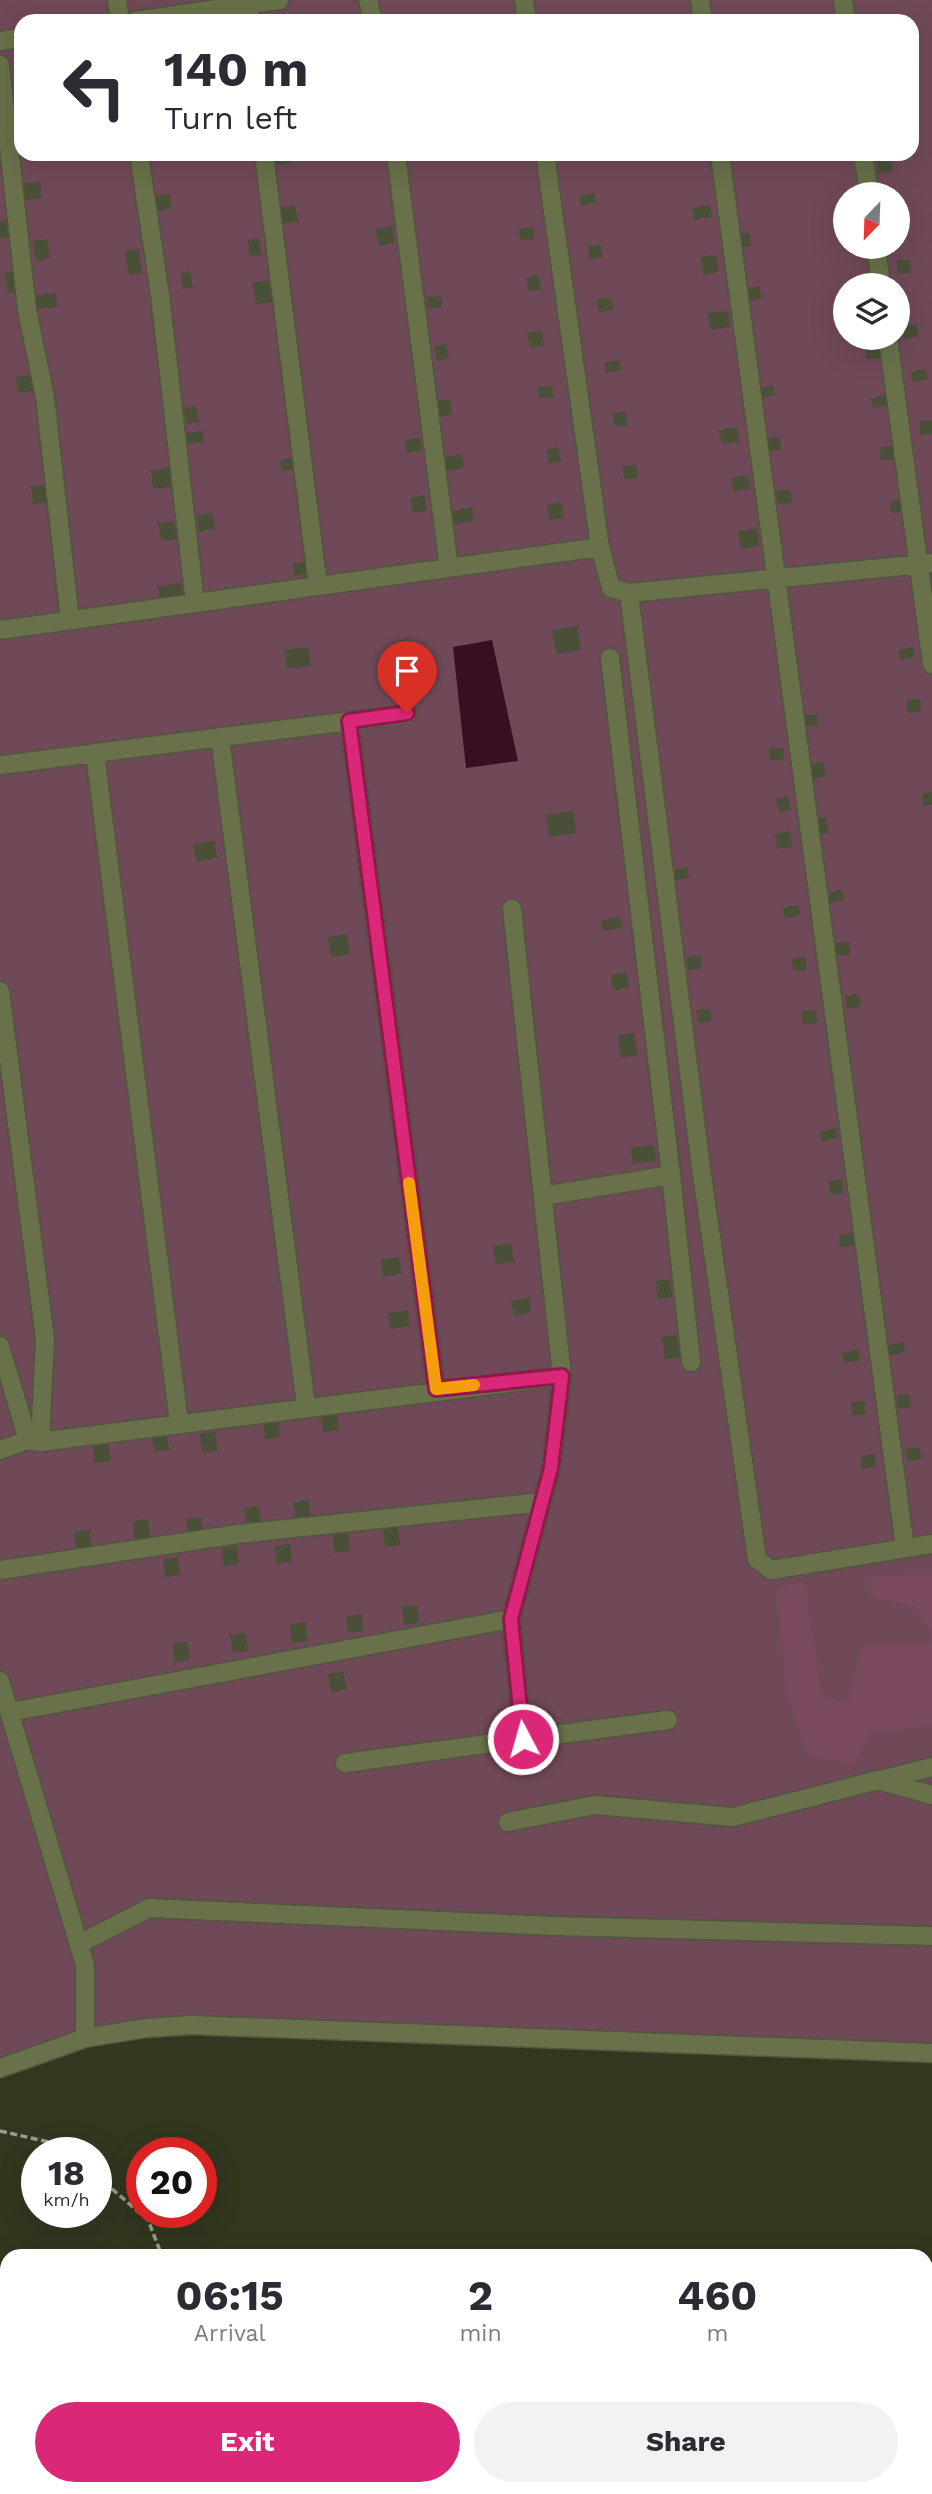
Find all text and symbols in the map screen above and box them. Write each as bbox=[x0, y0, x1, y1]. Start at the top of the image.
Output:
text: 140 m bbox=[164, 40, 308, 98]
icon: left bbox=[49, 42, 140, 133]
text: Turn left bbox=[164, 99, 297, 137]
north arrow bbox=[833, 182, 910, 259]
map controls bbox=[833, 182, 910, 350]
button: layers bbox=[833, 273, 910, 350]
pin bbox=[377, 641, 437, 713]
icon: arrive bbox=[388, 652, 426, 690]
position arrow bbox=[486, 1702, 560, 1776]
speed limit sign: 20 bbox=[126, 2137, 217, 2228]
text: 18 bbox=[48, 2152, 85, 2194]
text: km/h bbox=[43, 2189, 90, 2210]
text: 06:15 bbox=[176, 2271, 284, 2320]
text: 2 bbox=[468, 2271, 493, 2320]
text: 460 bbox=[677, 2271, 757, 2320]
text: Arrival bbox=[194, 2320, 266, 2347]
text: min bbox=[459, 2320, 502, 2347]
text: m bbox=[706, 2320, 728, 2347]
button: Exit bbox=[35, 2402, 460, 2482]
button: Share bbox=[474, 2402, 898, 2482]

